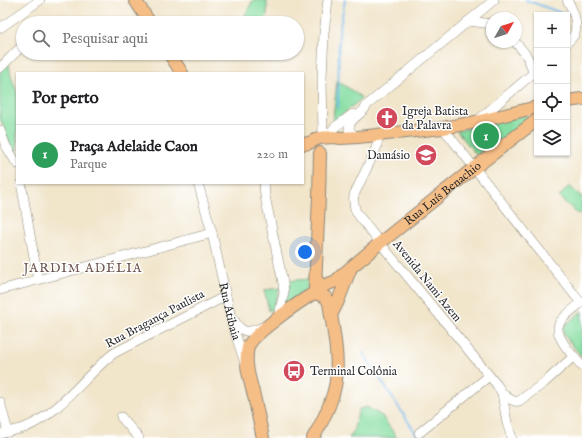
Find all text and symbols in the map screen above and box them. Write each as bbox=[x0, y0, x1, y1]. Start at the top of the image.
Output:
north arrow bbox=[486, 12, 522, 48]
map controls bbox=[534, 12, 570, 156]
button: + bbox=[534, 12, 570, 48]
search box bbox=[16, 16, 304, 60]
icon: search bbox=[30, 27, 52, 49]
text: Pesquisar aqui bbox=[62, 29, 148, 48]
button: − bbox=[534, 48, 570, 84]
button: locate bbox=[534, 84, 570, 120]
text: Por perto bbox=[32, 88, 99, 109]
place label: Igreja Batista da Palavra bbox=[402, 104, 469, 133]
church icon: Igreja Batista da Palavra bbox=[374, 105, 400, 131]
button: layers bbox=[534, 120, 570, 156]
pin: 1 bbox=[473, 121, 499, 151]
text: Praça Adelaide Caon bbox=[70, 137, 198, 156]
school or university icon: Damásio bbox=[413, 142, 439, 168]
text: 1 bbox=[43, 146, 47, 163]
text: 220 m bbox=[257, 146, 288, 163]
place label: Damásio bbox=[367, 148, 411, 163]
text: Parque bbox=[70, 156, 107, 173]
street label: Rua Luís Benachio bbox=[401, 158, 484, 228]
street label: Avenida Nami Azem bbox=[389, 236, 465, 325]
your location bbox=[295, 242, 315, 262]
district label: JARDIM ADÉLIA bbox=[21, 260, 143, 277]
street label: Rua Atibaia bbox=[216, 281, 244, 343]
street label: Rua Bragança Paulista bbox=[103, 286, 208, 351]
bus stop icon: Terminal Colônia bbox=[281, 358, 307, 384]
place label: Terminal Colônia bbox=[310, 364, 398, 379]

